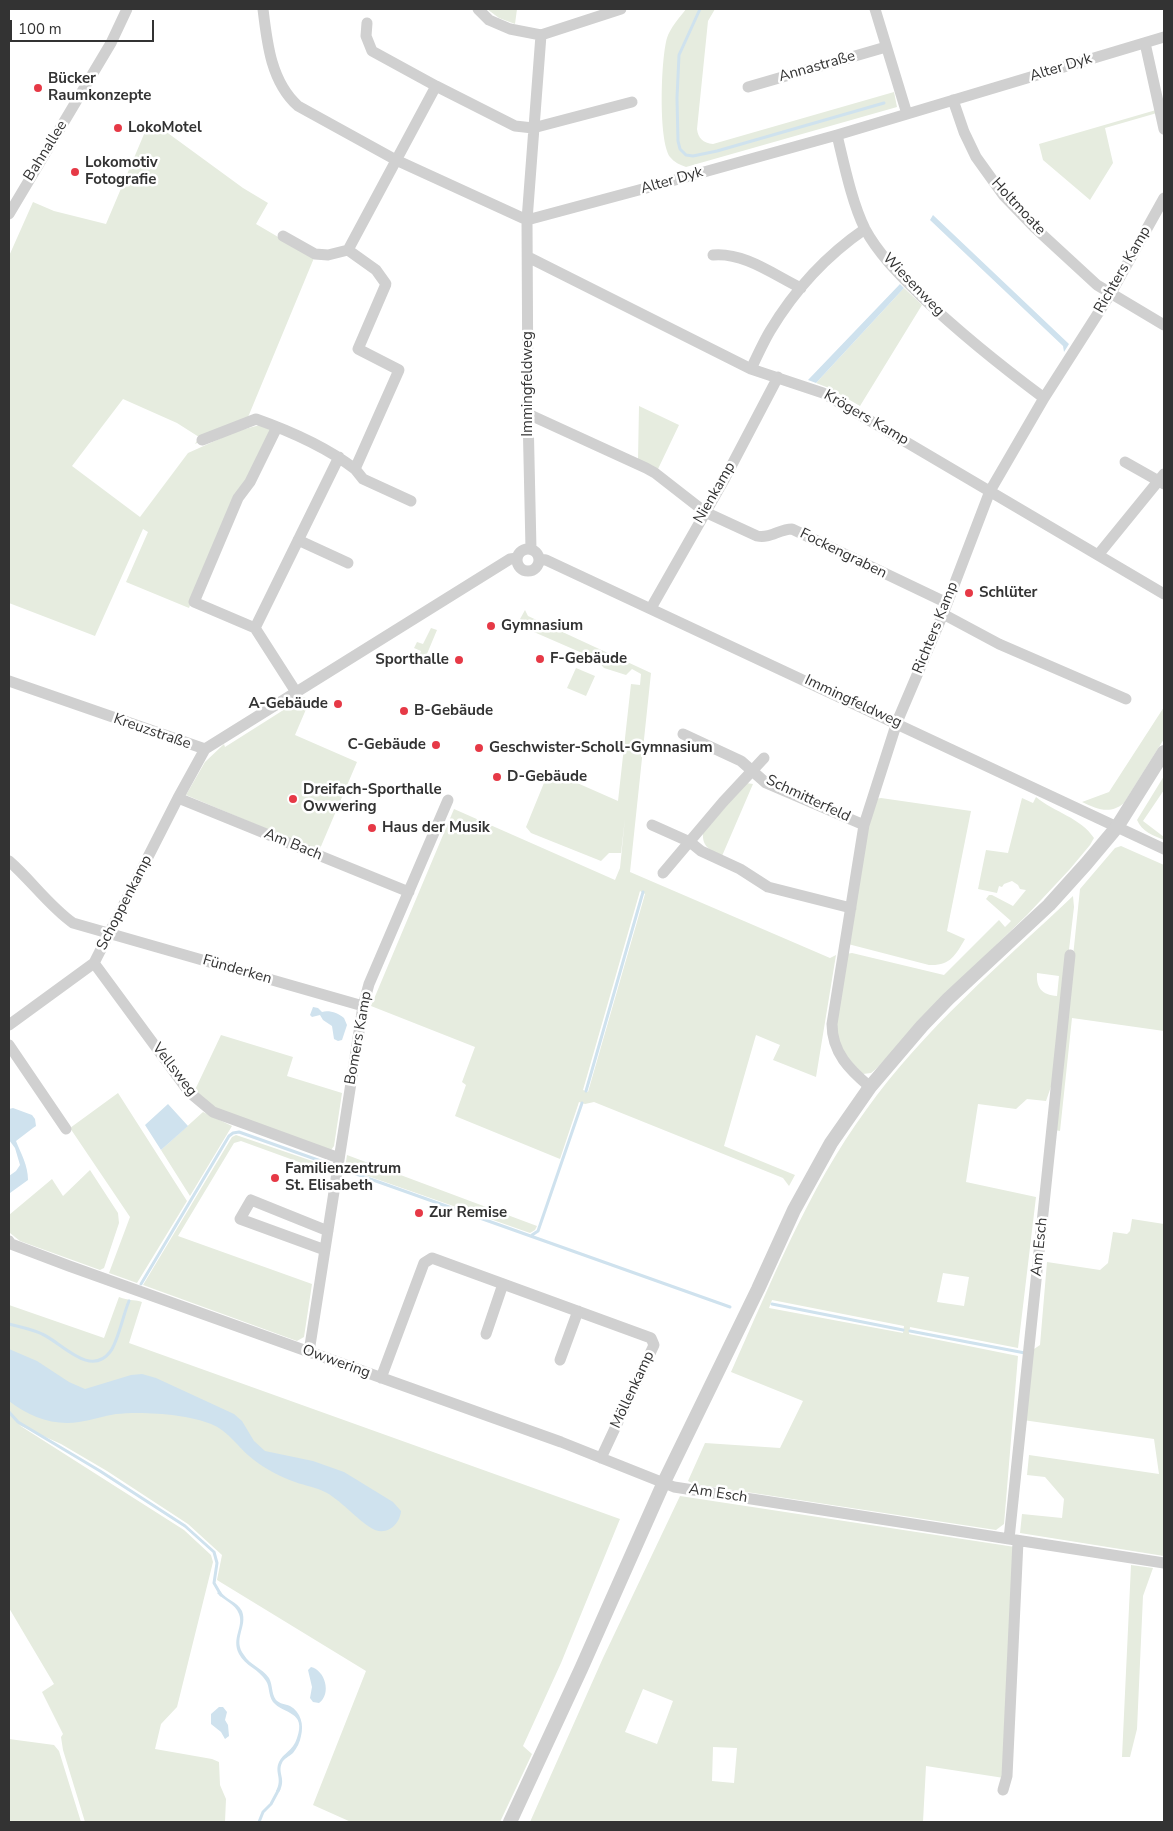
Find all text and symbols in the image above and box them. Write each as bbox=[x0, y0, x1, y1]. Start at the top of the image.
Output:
scale bar bbox=[12, 10, 156, 42]
text: 100 m bbox=[18, 19, 62, 39]
street label: Annastraße bbox=[777, 47, 857, 87]
street label: Alter Dyk bbox=[1028, 50, 1094, 86]
place label: Bücker Raumkonzepte bbox=[48, 70, 151, 105]
marker: Bücker Raumkonzepte bbox=[32, 82, 44, 94]
street label: Bahnallee bbox=[20, 117, 72, 185]
place label: LokoMotel bbox=[128, 119, 202, 137]
marker: LokoMotel bbox=[112, 122, 124, 134]
place label: Lokomotiv Fotografie bbox=[85, 154, 158, 189]
street label: Alter Dyk bbox=[639, 164, 705, 198]
marker: Lokomotiv Fotografie bbox=[69, 166, 81, 178]
street label: Holtmoate bbox=[987, 175, 1049, 239]
street label: Richters Kamp bbox=[1091, 223, 1155, 317]
street label: Wiesenweg bbox=[878, 250, 948, 320]
street label: Immingfeldweg bbox=[519, 331, 537, 437]
street label: Krögers Kamp bbox=[820, 386, 912, 450]
street label: Nienkamp bbox=[690, 459, 740, 527]
street label: Fockengraben bbox=[797, 525, 889, 583]
street label: Richters Kamp bbox=[909, 579, 963, 677]
place label: Schlüter bbox=[979, 584, 1037, 602]
marker: Schlüter bbox=[963, 587, 975, 599]
place label: Gymnasium bbox=[501, 617, 583, 635]
marker: Gymnasium bbox=[485, 620, 497, 632]
place label: F-Gebäude bbox=[550, 650, 627, 668]
place label: Sporthalle bbox=[375, 651, 449, 669]
marker: F-Gebäude bbox=[534, 653, 546, 665]
marker: Sporthalle bbox=[453, 654, 465, 666]
street label: Immingfeldweg bbox=[801, 672, 905, 732]
place label: A-Gebäude bbox=[248, 695, 328, 713]
marker: A-Gebäude bbox=[332, 698, 344, 710]
place label: B-Gebäude bbox=[414, 702, 493, 720]
marker: B-Gebäude bbox=[398, 705, 410, 717]
street label: Kreuzstraße bbox=[111, 710, 193, 754]
place label: C-Gebäude bbox=[348, 736, 426, 754]
marker: C-Gebäude bbox=[430, 739, 442, 751]
place label: Geschwister-Scholl-Gymnasium bbox=[489, 739, 713, 757]
marker: Geschwister-Scholl-Gymnasium bbox=[473, 742, 485, 754]
place label: D-Gebäude bbox=[507, 768, 587, 786]
marker: D-Gebäude bbox=[491, 771, 503, 783]
street label: Schmitterfeld bbox=[763, 772, 853, 826]
place label: Dreifach-Sporthalle Owwering bbox=[303, 781, 442, 816]
marker: Dreifach-Sporthalle Owwering bbox=[287, 793, 299, 805]
place label: Haus der Musik bbox=[382, 819, 490, 837]
marker: Haus der Musik bbox=[366, 822, 378, 834]
street label: Am Bach bbox=[261, 825, 325, 865]
street label: Schoppenkamp bbox=[93, 853, 157, 953]
street label: Fünderken bbox=[200, 952, 274, 988]
street label: Bomers Kamp bbox=[342, 990, 376, 1086]
street label: Vellsweg bbox=[148, 1040, 200, 1100]
place label: Familienzentrum St. Elisabeth bbox=[285, 1160, 401, 1195]
marker: Familienzentrum St. Elisabeth bbox=[269, 1172, 281, 1184]
place label: Zur Remise bbox=[429, 1204, 507, 1222]
marker: Zur Remise bbox=[413, 1207, 425, 1219]
street label: Am Esch bbox=[1028, 1217, 1052, 1277]
street label: Owwering bbox=[300, 1341, 372, 1383]
street label: Möllenkamp bbox=[607, 1348, 659, 1432]
street label: Am Esch bbox=[687, 1481, 749, 1507]

